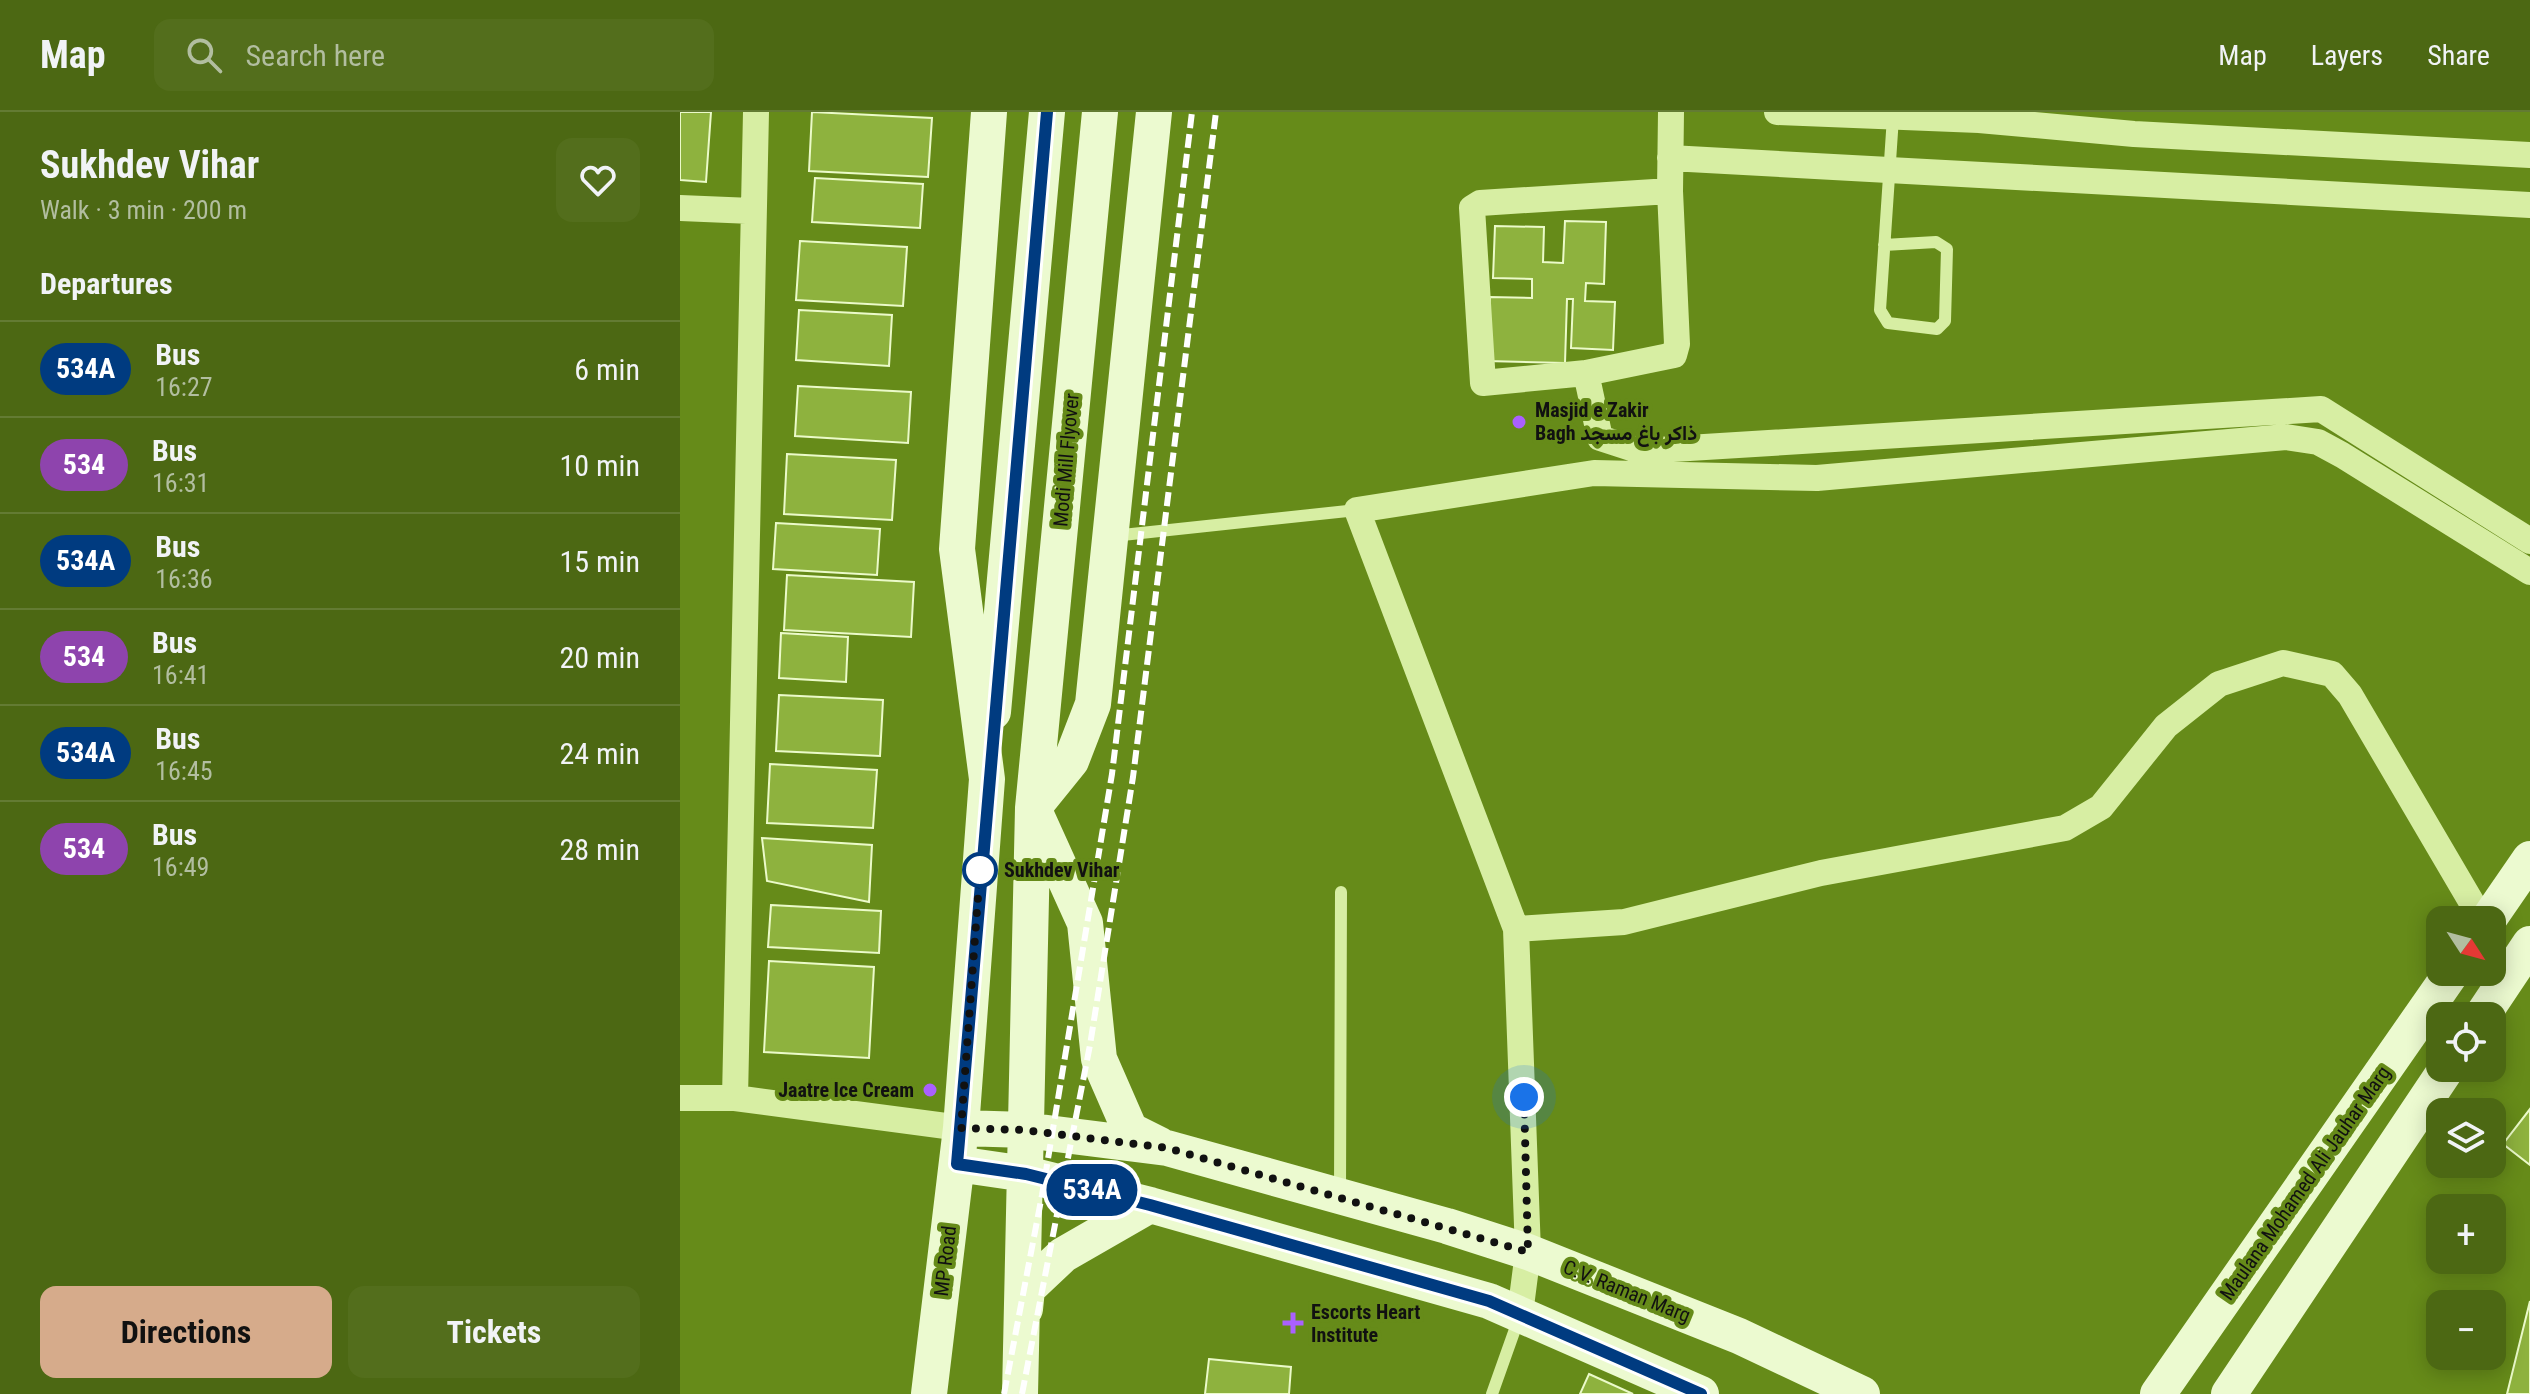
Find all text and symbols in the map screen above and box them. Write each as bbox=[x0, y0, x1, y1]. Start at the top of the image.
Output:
search box bbox=[154, 19, 714, 91]
text: Map bbox=[40, 33, 106, 77]
icon: search bbox=[182, 33, 226, 77]
text: Search here bbox=[246, 38, 385, 73]
text: Map bbox=[2218, 39, 2267, 72]
text: Layers bbox=[2311, 39, 2383, 72]
text: Share bbox=[2427, 39, 2490, 72]
button: heart bbox=[556, 138, 640, 222]
text: Sukhdev Vihar bbox=[40, 143, 259, 187]
text: Walk · 3 min · 200 m bbox=[40, 195, 247, 225]
text: Departures bbox=[40, 266, 173, 301]
text: Bus bbox=[155, 337, 200, 372]
text: 534A bbox=[56, 352, 115, 385]
text: 6 min bbox=[574, 352, 640, 387]
text: 16:27 bbox=[155, 372, 213, 402]
street label: Modi Mill Flyover bbox=[1048, 392, 1084, 528]
place label: Masjid e Zakir Bagh ذاکر باغ مسجد bbox=[1535, 398, 1697, 447]
marker: Masjid e Zakir Bagh ذاکر باغ مسجد bbox=[1510, 413, 1528, 431]
text: Bus bbox=[152, 433, 197, 468]
text: 534 bbox=[63, 448, 105, 481]
text: 10 min bbox=[559, 448, 640, 483]
text: 16:31 bbox=[152, 468, 209, 498]
text: Bus bbox=[155, 529, 200, 564]
text: 534A bbox=[56, 544, 115, 577]
text: 15 min bbox=[559, 544, 640, 579]
text: 16:36 bbox=[155, 564, 213, 594]
text: Bus bbox=[152, 625, 197, 660]
text: 534 bbox=[63, 640, 105, 673]
text: 20 min bbox=[559, 640, 640, 675]
text: 16:41 bbox=[152, 660, 209, 690]
text: Bus bbox=[155, 721, 200, 756]
text: 534A bbox=[56, 736, 115, 769]
text: 24 min bbox=[559, 736, 640, 771]
text: 16:45 bbox=[155, 756, 213, 786]
text: Bus bbox=[152, 817, 197, 852]
text: 534 bbox=[63, 832, 105, 865]
text: 28 min bbox=[559, 832, 640, 867]
text: 16:49 bbox=[152, 852, 209, 882]
marker: Sukhdev Vihar bbox=[963, 853, 997, 887]
place label: Sukhdev Vihar bbox=[1004, 858, 1120, 882]
north arrow bbox=[2426, 906, 2506, 986]
map controls bbox=[2426, 906, 2506, 1370]
button: locate bbox=[2426, 1002, 2506, 1082]
street label: Maulana Mohamed Ali Jauhar Marg bbox=[2215, 1061, 2395, 1305]
your location bbox=[1504, 1077, 1544, 1117]
place label: Jaatre Ice Cream bbox=[778, 1078, 914, 1102]
marker: Jaatre Ice Cream bbox=[921, 1081, 939, 1099]
button: layers bbox=[2426, 1098, 2506, 1178]
line badge: 534A bbox=[1036, 1164, 1148, 1216]
text: 534A bbox=[1062, 1173, 1122, 1206]
button: + bbox=[2426, 1194, 2506, 1274]
street label: MP Road bbox=[929, 1224, 961, 1298]
street label: C.V. Raman Marg bbox=[1560, 1255, 1694, 1327]
button: Directions bbox=[40, 1286, 332, 1378]
button: Tickets bbox=[348, 1286, 640, 1378]
button: − bbox=[2426, 1290, 2506, 1370]
place label: Escorts Heart Institute bbox=[1311, 1300, 1421, 1347]
marker: Escorts Heart Institute bbox=[1282, 1312, 1304, 1334]

